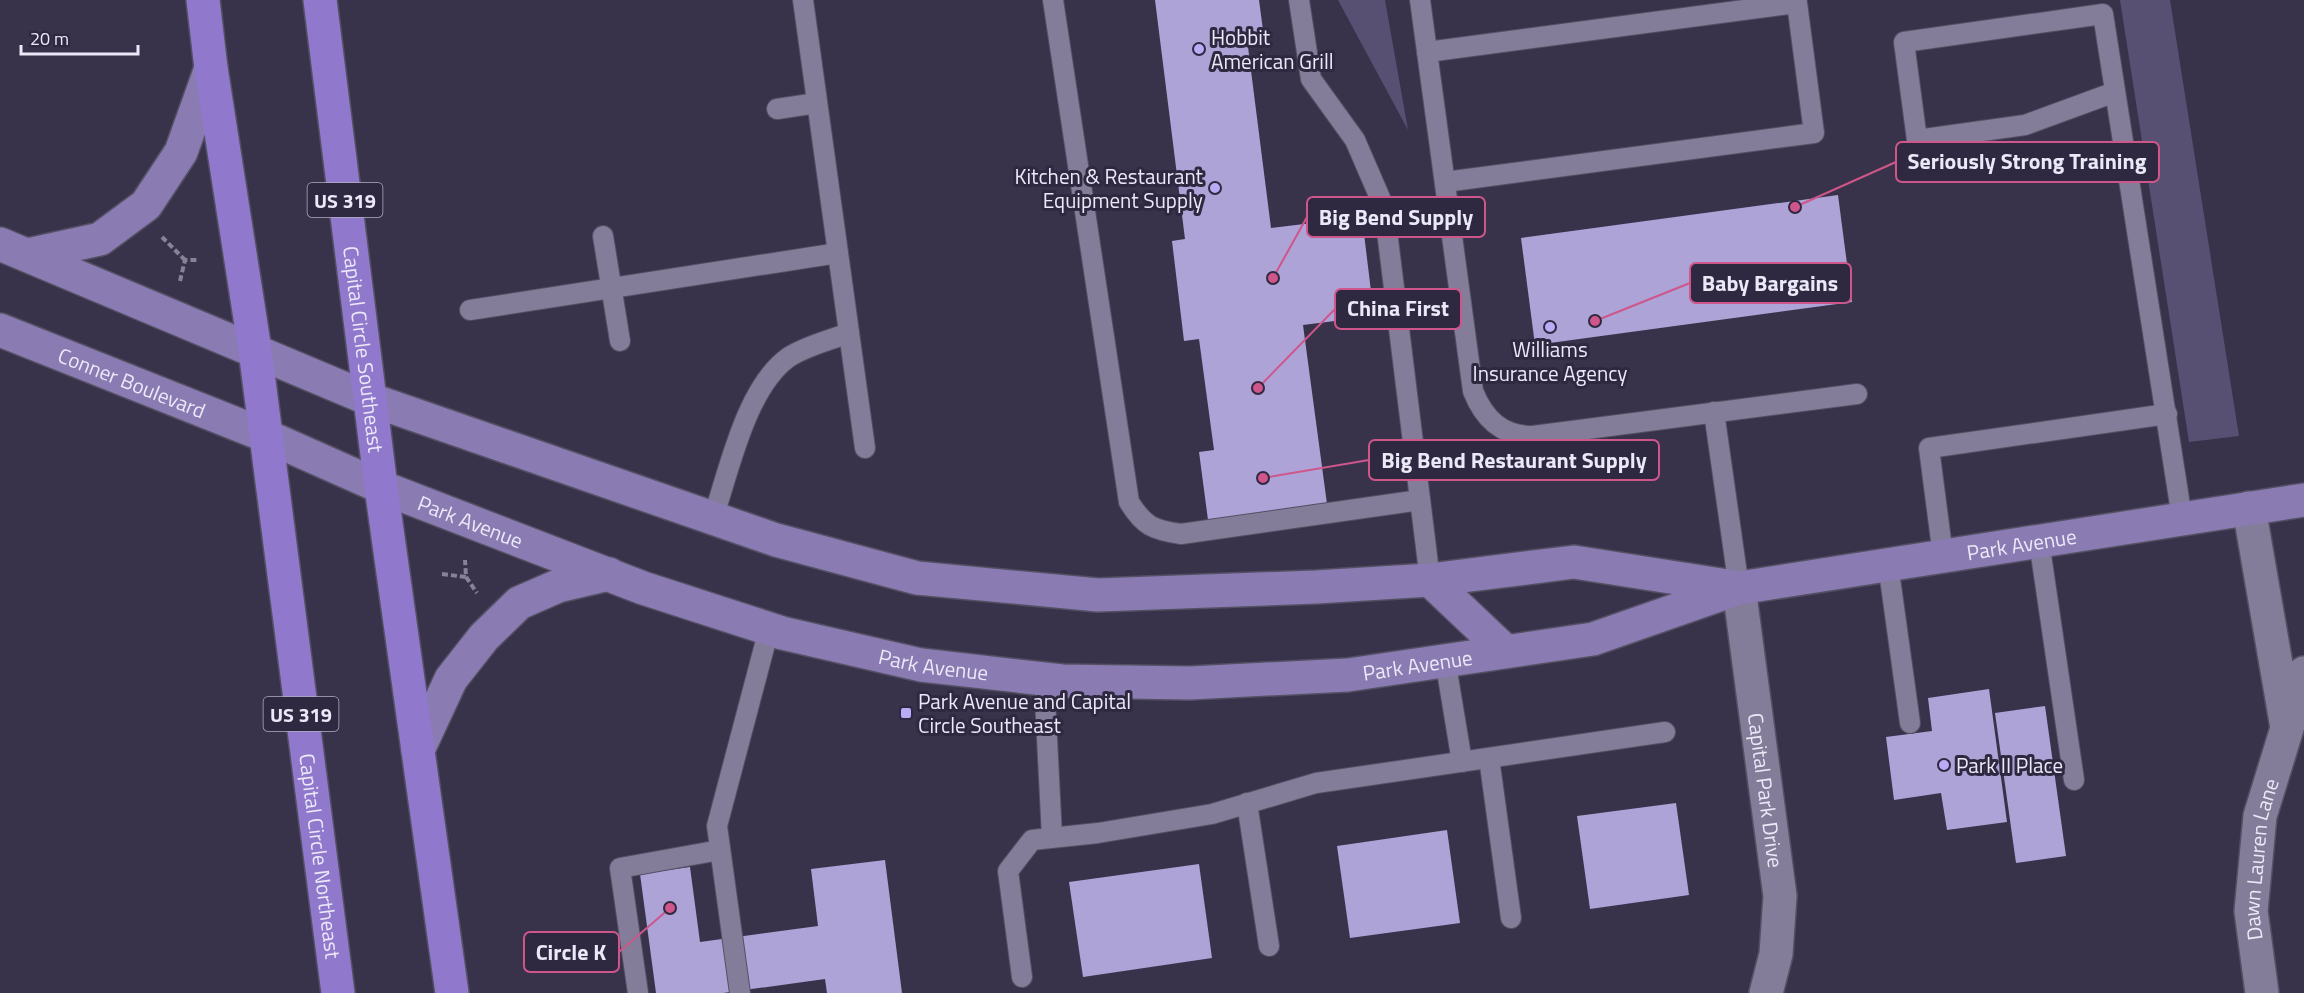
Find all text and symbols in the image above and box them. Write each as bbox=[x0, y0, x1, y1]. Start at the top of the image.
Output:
scale bar bbox=[21, 18, 138, 56]
place label: Hobbit American Grill bbox=[1211, 21, 1334, 77]
text: 20 m bbox=[30, 25, 69, 52]
marker: Hobbit American Grill bbox=[1192, 42, 1206, 56]
callout: Seriously Strong Training bbox=[1896, 142, 2159, 182]
text: Seriously Strong Training bbox=[1908, 144, 2147, 178]
place label: Kitchen & Restaurant Equipment Supply bbox=[1015, 160, 1204, 216]
marker: Kitchen & Restaurant Equipment Supply bbox=[1208, 181, 1222, 195]
road number: US 319 bbox=[308, 183, 382, 217]
callout: Big Bend Supply bbox=[1307, 197, 1485, 237]
text: Big Bend Supply bbox=[1319, 200, 1473, 234]
street label: Capital Circle Southeast bbox=[335, 244, 393, 455]
callout: Baby Bargains bbox=[1690, 263, 1851, 303]
text: Baby Bargains bbox=[1702, 266, 1838, 300]
callout: China First bbox=[1335, 289, 1461, 329]
text: China First bbox=[1347, 291, 1449, 325]
marker: Williams Insurance Agency bbox=[1543, 320, 1557, 334]
place label: Williams Insurance Agency bbox=[1473, 333, 1627, 389]
street label: Conner Boulevard bbox=[53, 339, 211, 426]
callout: Big Bend Restaurant Supply bbox=[1369, 440, 1659, 480]
text: Big Bend Restaurant Supply bbox=[1381, 443, 1647, 477]
street label: Park Avenue bbox=[413, 487, 528, 556]
street label: Park Avenue bbox=[1964, 520, 2079, 568]
street label: Park Avenue bbox=[876, 640, 990, 689]
street label: Park Avenue bbox=[1360, 641, 1474, 689]
place label: Park Avenue and Capital Circle Southeast bbox=[918, 685, 1131, 741]
road number: US 319 bbox=[264, 697, 338, 731]
marker: Park Avenue and Capital Circle Southeast bbox=[899, 706, 913, 720]
street label: Capital Park Drive bbox=[1740, 711, 1792, 870]
place label: Park II Place bbox=[1956, 749, 2063, 781]
street label: Capital Circle Northeast bbox=[291, 751, 349, 961]
marker: Park II Place bbox=[1937, 758, 1951, 772]
street label: Dawn Lauren Lane bbox=[2235, 774, 2287, 943]
callout: Circle K bbox=[524, 932, 619, 972]
text: Circle K bbox=[536, 935, 606, 969]

